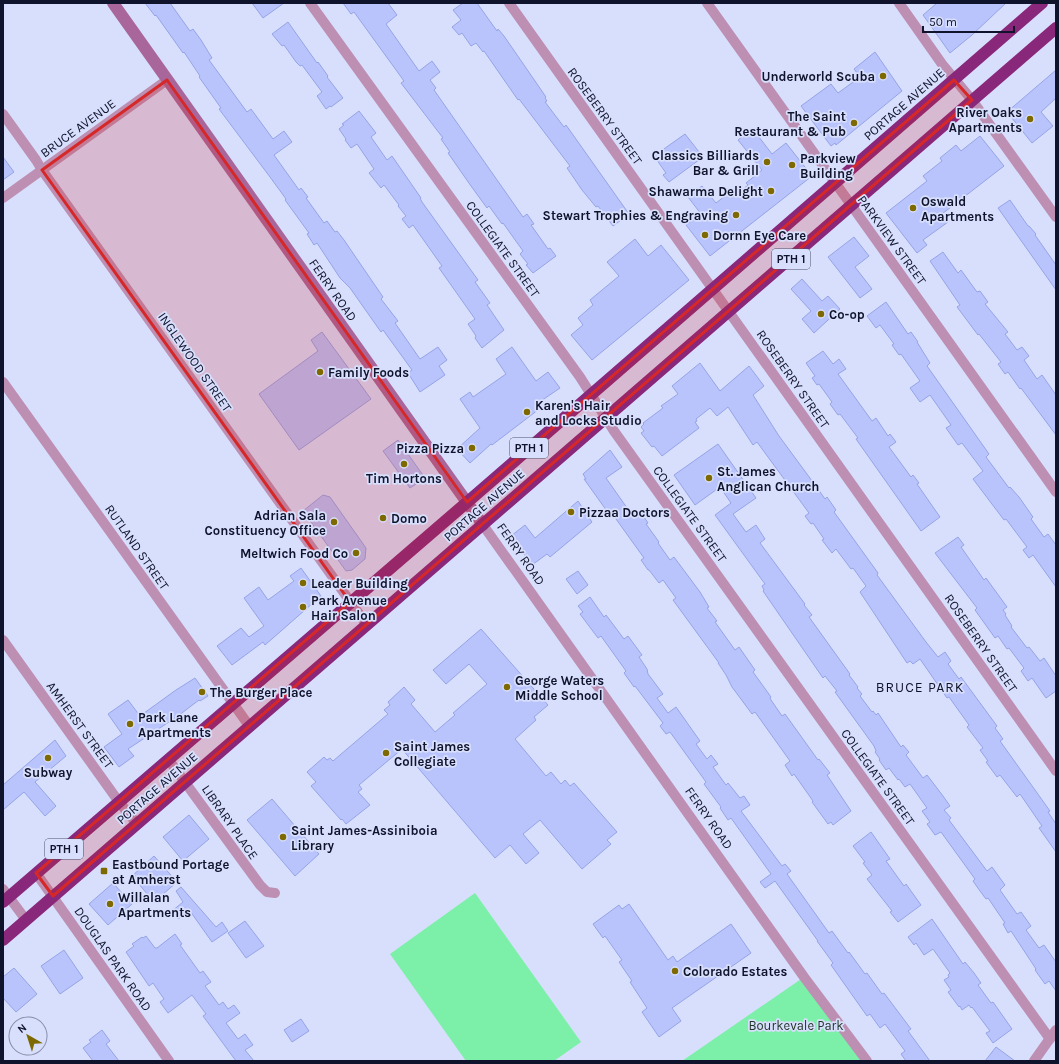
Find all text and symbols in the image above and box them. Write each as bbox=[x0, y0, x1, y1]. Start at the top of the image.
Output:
scale bar bbox=[923, 8, 1014, 34]
text: 50 m bbox=[929, 15, 957, 29]
street label: ROSEBERRY STREET bbox=[565, 64, 646, 168]
street label: PORTAGE AVENUE bbox=[861, 65, 947, 143]
place label: Underworld Scuba bbox=[762, 69, 875, 84]
marker: Underworld Scuba bbox=[878, 71, 888, 81]
street label: BRUCE AVENUE bbox=[37, 96, 119, 160]
place label: River Oaks Apartments bbox=[949, 105, 1022, 135]
place label: The Saint Restaurant & Pub bbox=[734, 109, 846, 139]
marker: River Oaks Apartments bbox=[1025, 114, 1035, 124]
marker: The Saint Restaurant & Pub bbox=[849, 118, 859, 128]
place label: Classics Billiards Bar & Grill bbox=[652, 148, 759, 178]
place label: Parkview Building bbox=[800, 151, 856, 181]
marker: Classics Billiards Bar & Grill bbox=[762, 157, 772, 167]
marker: Parkview Building bbox=[787, 160, 797, 170]
place label: Shawarma Delight bbox=[648, 184, 763, 199]
marker: Shawarma Delight bbox=[766, 186, 776, 196]
street label: PARKVIEW STREET bbox=[855, 193, 930, 288]
place label: Oswald Apartments bbox=[921, 194, 994, 224]
street label: COLLEGIATE STREET bbox=[463, 198, 543, 300]
marker: Oswald Apartments bbox=[908, 203, 918, 213]
place label: Stewart Trophies & Engraving bbox=[543, 208, 728, 223]
marker: Stewart Trophies & Engraving bbox=[731, 210, 741, 220]
place label: Dornn Eye Care bbox=[713, 228, 806, 243]
marker: Dornn Eye Care bbox=[700, 230, 710, 240]
road number: PTH 1 bbox=[772, 249, 810, 269]
street label: FERRY ROAD bbox=[306, 256, 360, 324]
place label: Co-op bbox=[829, 307, 865, 322]
street label: INGLEWOOD STREET bbox=[155, 309, 235, 415]
marker: Co-op bbox=[816, 309, 826, 319]
street label: ROSEBERRY STREET bbox=[753, 327, 833, 431]
place label: Family Foods bbox=[328, 365, 409, 380]
marker: Family Foods bbox=[315, 367, 325, 377]
place label: Karen's Hair and Locks Studio bbox=[535, 398, 642, 428]
marker: Karen's Hair and Locks Studio bbox=[522, 407, 532, 417]
road number: PTH 1 bbox=[510, 438, 548, 458]
place label: Pizza Pizza bbox=[396, 441, 464, 456]
marker: Pizza Pizza bbox=[467, 443, 477, 453]
marker: Tim Hortons bbox=[399, 459, 409, 469]
street label: COLLEGIATE STREET bbox=[650, 463, 730, 565]
place label: St. James Anglican Church bbox=[717, 464, 819, 494]
street label: PORTAGE AVENUE bbox=[441, 466, 527, 544]
place label: Tim Hortons bbox=[366, 471, 442, 486]
marker: St. James Anglican Church bbox=[704, 473, 714, 483]
street label: RUTLAND STREET bbox=[102, 502, 172, 593]
place label: Pizzaa Doctors bbox=[579, 505, 670, 520]
marker: Pizzaa Doctors bbox=[566, 507, 576, 517]
place label: Adrian Sala Constituency Office bbox=[205, 508, 326, 538]
place label: Domo bbox=[391, 511, 427, 526]
marker: Domo bbox=[378, 513, 388, 523]
marker: Adrian Sala Constituency Office bbox=[329, 517, 339, 527]
street label: FERRY ROAD bbox=[494, 520, 548, 588]
place label: Meltwich Food Co bbox=[240, 546, 348, 561]
marker: Meltwich Food Co bbox=[351, 548, 361, 558]
place label: Leader Building bbox=[311, 576, 408, 591]
marker: Leader Building bbox=[298, 578, 308, 588]
street label: ROSEBERRY STREET bbox=[941, 591, 1021, 695]
place label: Park Avenue Hair Salon bbox=[311, 593, 387, 623]
marker: Park Avenue Hair Salon bbox=[298, 602, 308, 612]
place label: George Waters Middle School bbox=[515, 673, 604, 703]
street label: AMHERST STREET bbox=[44, 679, 117, 772]
district label: BRUCE PARK bbox=[876, 679, 964, 696]
marker: George Waters Middle School bbox=[502, 682, 512, 692]
place label: The Burger Place bbox=[210, 685, 313, 700]
marker: The Burger Place bbox=[197, 687, 207, 697]
place label: Park Lane Apartments bbox=[138, 710, 211, 740]
marker: Park Lane Apartments bbox=[125, 719, 135, 729]
street label: COLLEGIATE STREET bbox=[838, 726, 918, 828]
place label: Saint James Collegiate bbox=[394, 739, 470, 769]
marker: Saint James Collegiate bbox=[381, 748, 391, 758]
street label: PORTAGE AVENUE bbox=[114, 749, 200, 827]
marker: Subway bbox=[43, 753, 53, 763]
place label: Subway bbox=[24, 765, 73, 780]
street label: LIBRARY PLACE bbox=[199, 782, 261, 862]
street label: FERRY ROAD bbox=[682, 784, 736, 852]
place label: Saint James-Assiniboia Library bbox=[291, 823, 438, 853]
marker: Saint James-Assiniboia Library bbox=[278, 832, 288, 842]
road number: PTH 1 bbox=[45, 839, 83, 859]
place label: Eastbound Portage at Amherst bbox=[112, 857, 229, 887]
marker: Eastbound Portage at Amherst bbox=[99, 866, 109, 876]
place label: Willalan Apartments bbox=[118, 890, 191, 920]
marker: Willalan Apartments bbox=[105, 899, 115, 909]
street label: DOUGLAS PARK ROAD bbox=[71, 904, 155, 1014]
place label: Colorado Estates bbox=[683, 964, 787, 979]
marker: Colorado Estates bbox=[670, 966, 680, 976]
north arrow bbox=[8, 1016, 48, 1056]
park label: Bourkevale Park bbox=[748, 1018, 844, 1033]
text: N bbox=[15, 1021, 29, 1036]

